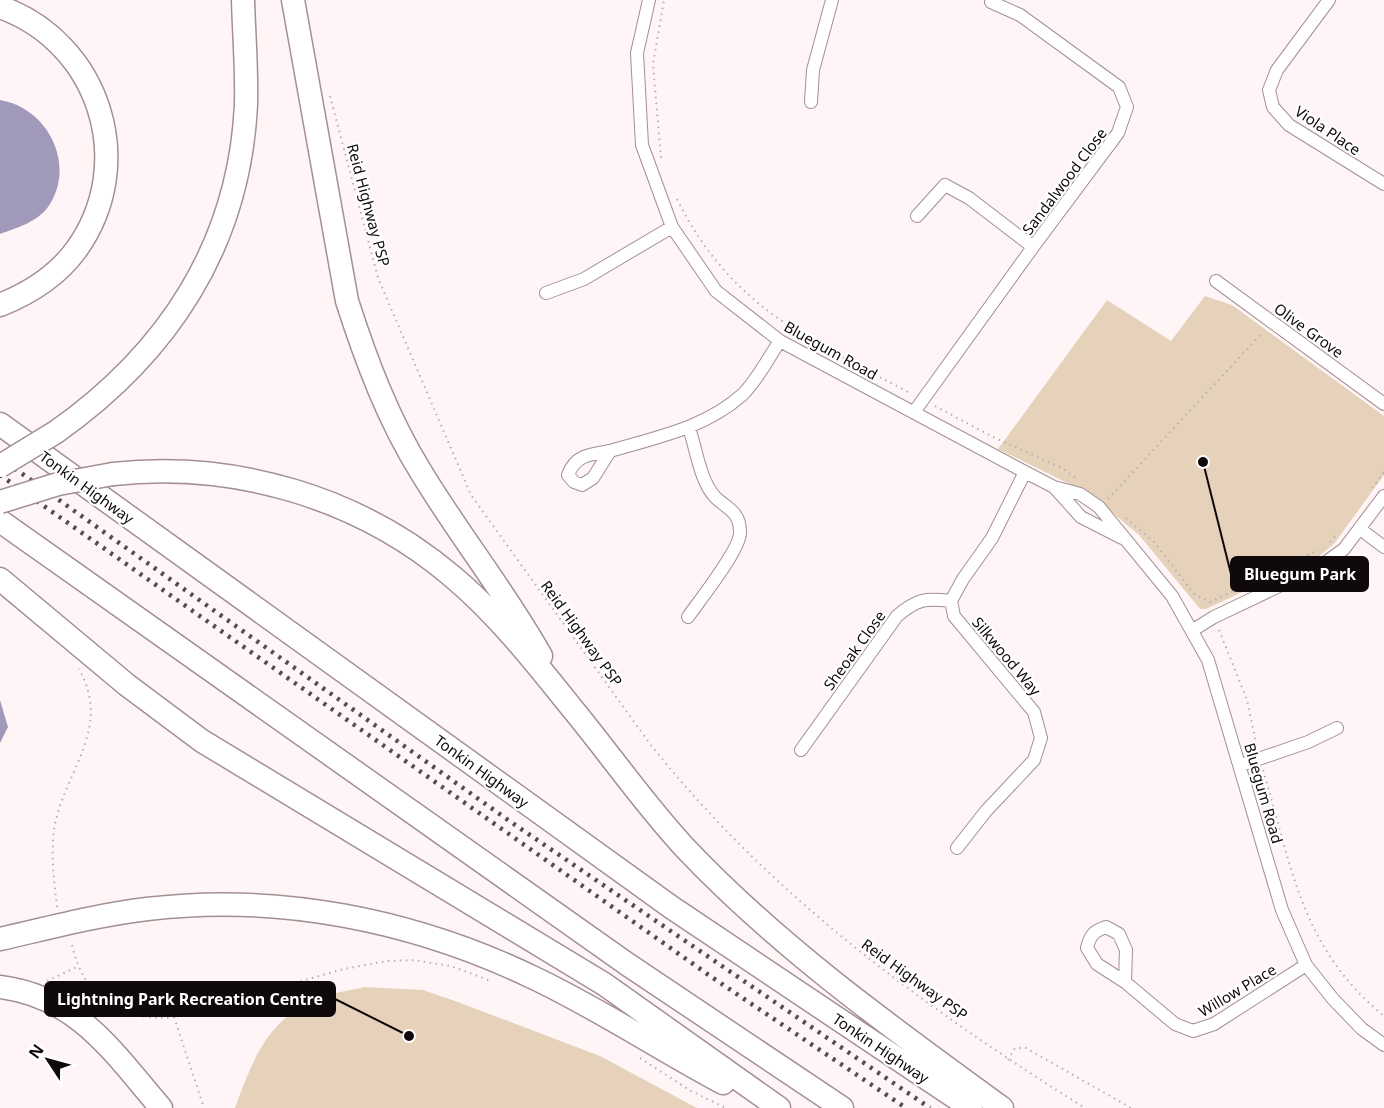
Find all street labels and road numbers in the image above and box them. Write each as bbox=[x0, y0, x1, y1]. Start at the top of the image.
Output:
street label: Viola Place bbox=[1291, 101, 1365, 159]
street label: Sandalwood Close bbox=[1017, 124, 1111, 238]
street label: Reid Highway PSP bbox=[343, 141, 395, 269]
street label: Olive Grove bbox=[1270, 298, 1348, 362]
street label: Bluegum Road bbox=[781, 316, 881, 384]
street label: Tonkin Highway bbox=[36, 446, 138, 528]
street label: Reid Highway PSP bbox=[537, 576, 627, 690]
street label: Sheoak Close bbox=[818, 606, 890, 694]
street label: Silkwood Way bbox=[968, 613, 1046, 700]
street label: Tonkin Highway bbox=[431, 730, 533, 812]
street label: Bluegum Road bbox=[1240, 740, 1288, 846]
street label: Reid Highway PSP bbox=[858, 934, 972, 1024]
street label: Willow Place bbox=[1195, 959, 1279, 1021]
street label: Tonkin Highway bbox=[829, 1008, 933, 1088]

